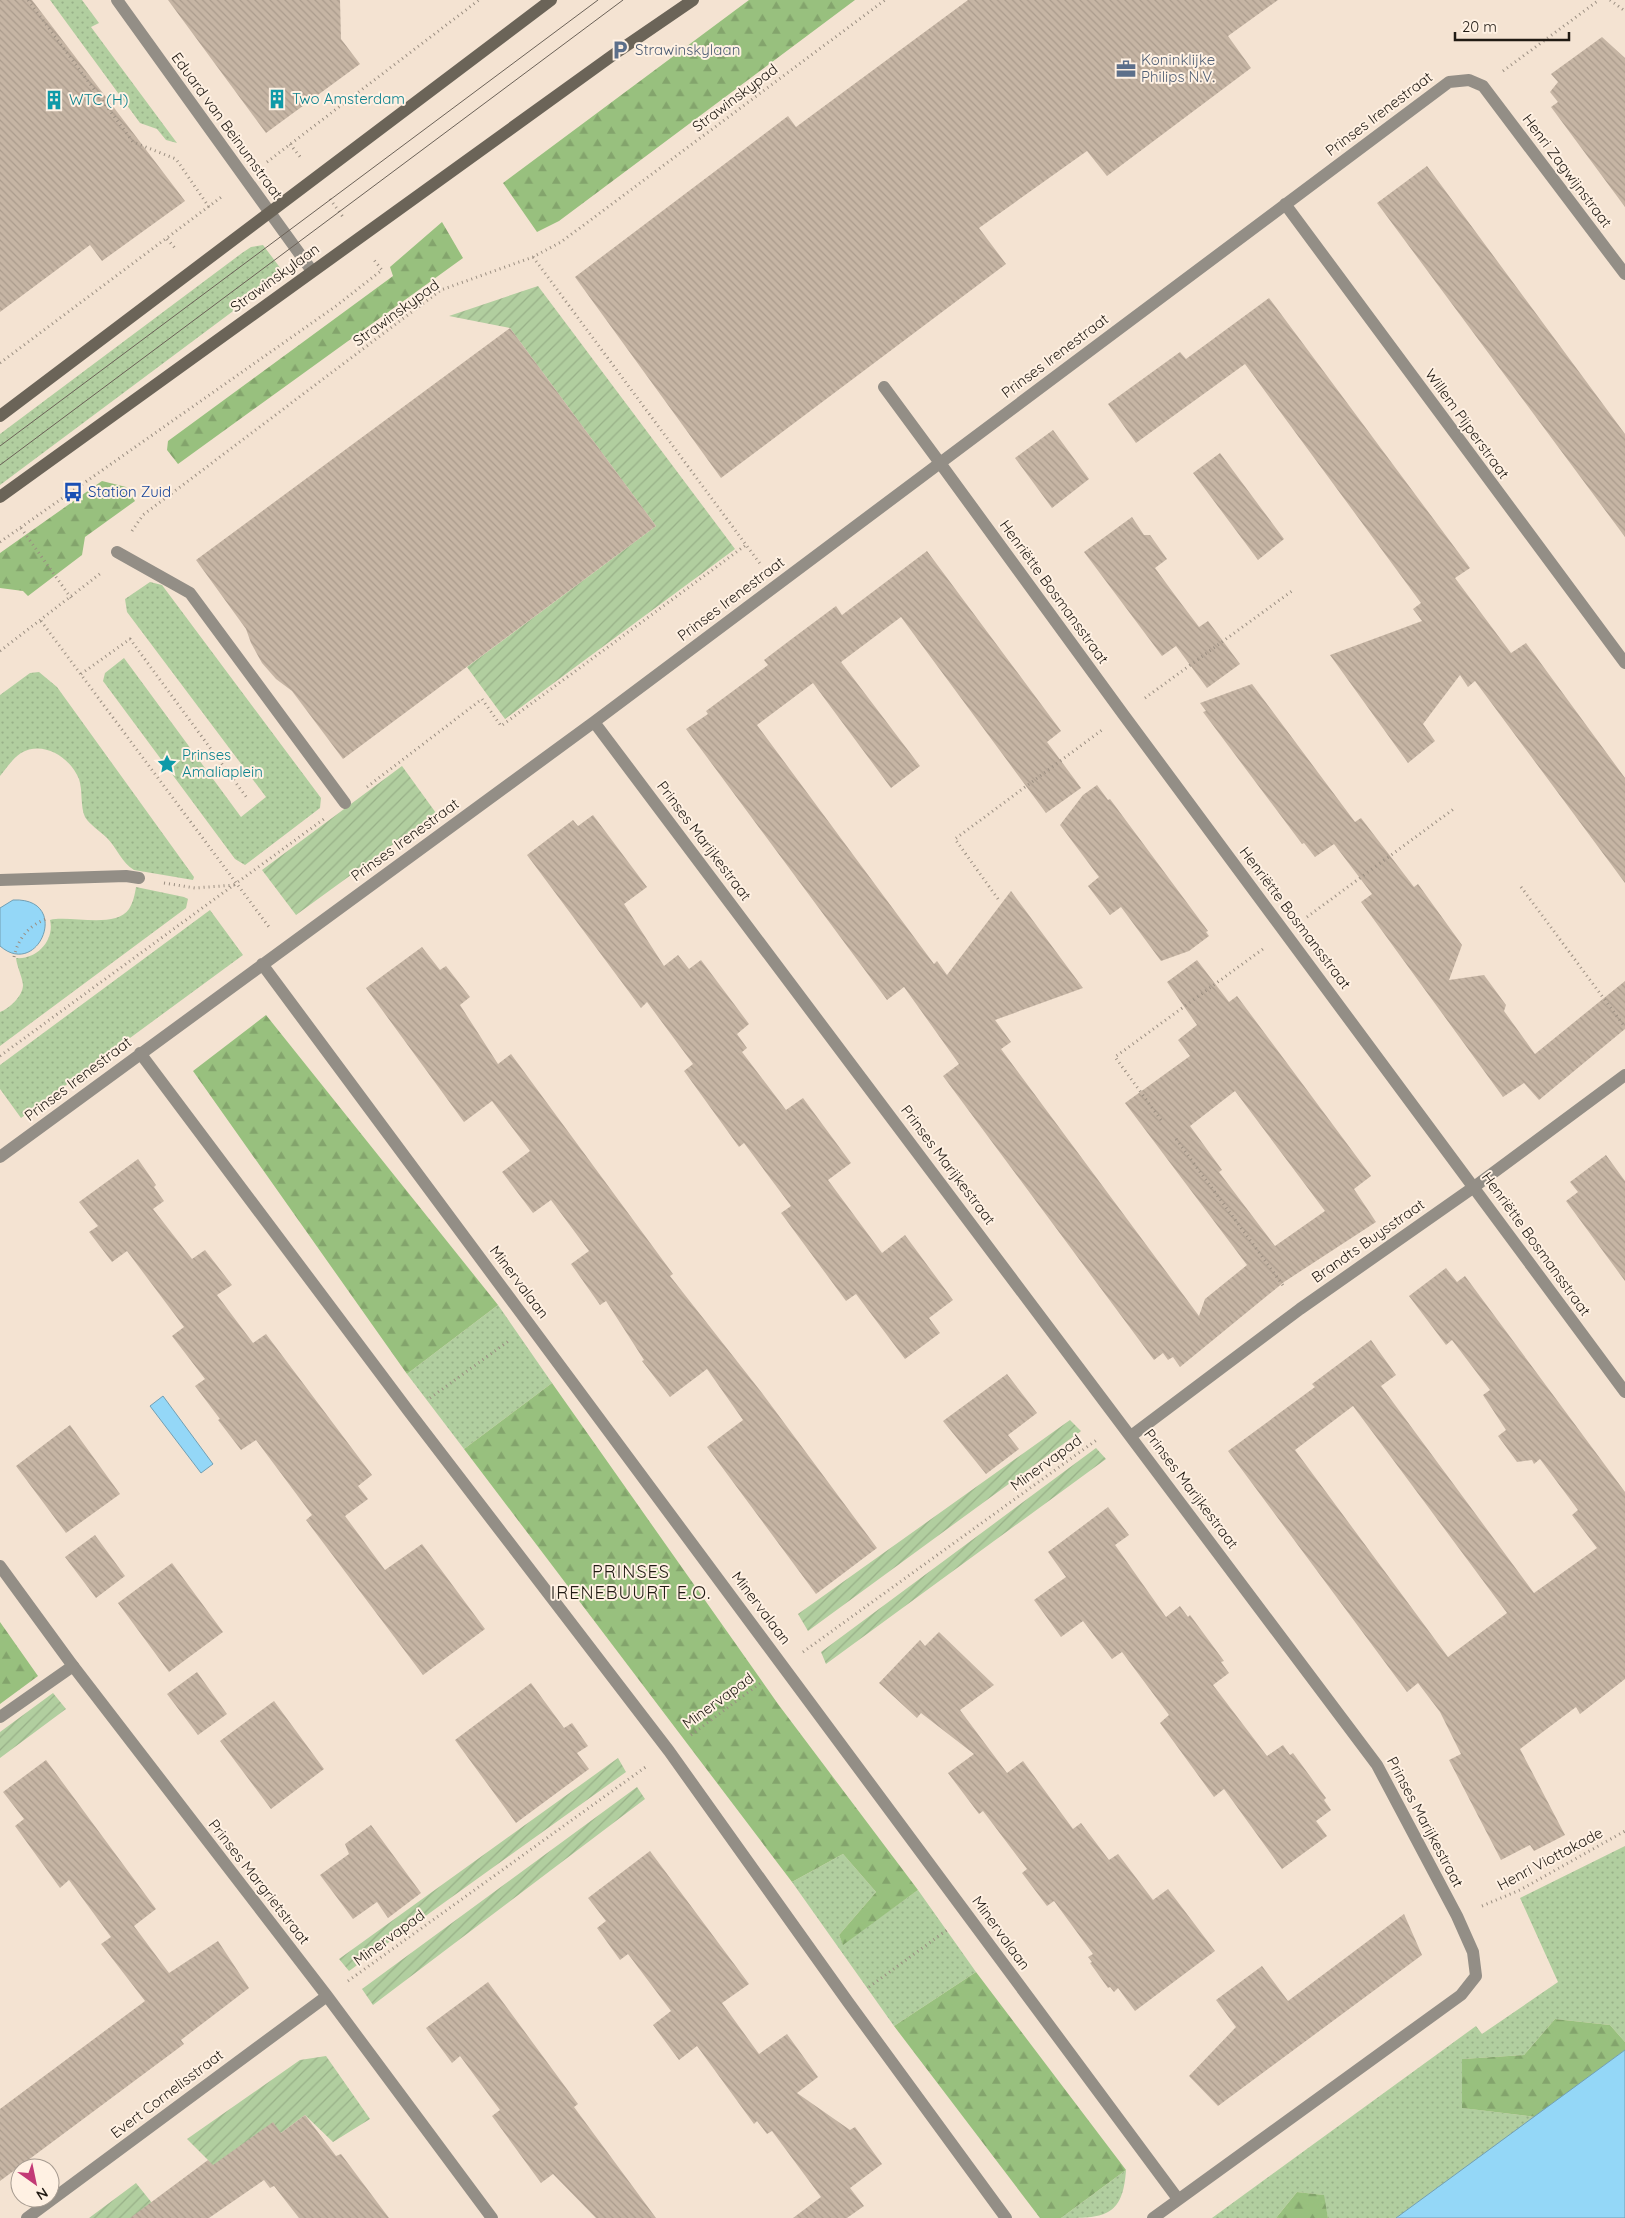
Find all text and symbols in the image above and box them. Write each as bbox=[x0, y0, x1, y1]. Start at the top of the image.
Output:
scale bar bbox=[1455, 10, 1569, 42]
text: 20 m bbox=[1462, 17, 1497, 36]
parking icon: Strawinskylaan bbox=[609, 39, 631, 61]
place label: Strawinskylaan bbox=[635, 40, 740, 59]
street label: Eduard van Beinumstraat bbox=[168, 48, 287, 203]
place label: Koninklijke Philips N.V. bbox=[1141, 50, 1215, 86]
office icon: Koninklijke Philips N.V. bbox=[1115, 58, 1137, 80]
street label: Strawinskypad bbox=[688, 59, 781, 136]
street label: Prinses Irenestraat bbox=[1321, 67, 1436, 160]
building icon: Two Amsterdam bbox=[266, 88, 288, 110]
building icon: WTC (H) bbox=[43, 89, 65, 111]
place label: Two Amsterdam bbox=[292, 89, 405, 108]
place label: WTC (H) bbox=[69, 90, 128, 109]
street label: Henri Zagwijnstraat bbox=[1518, 110, 1616, 231]
street label: Strawinskylaan bbox=[227, 239, 323, 316]
street label: Strawinskypad bbox=[349, 275, 443, 350]
street label: Prinses Irenestraat bbox=[997, 309, 1112, 402]
street label: Willem Pijperstraat bbox=[1421, 365, 1514, 482]
bus stop icon: Station Zuid bbox=[62, 481, 84, 503]
place label: Station Zuid bbox=[88, 482, 171, 501]
street label: Henriëtte Bosmansstraat bbox=[996, 516, 1113, 667]
street label: Prinses Irenestraat bbox=[673, 552, 788, 645]
place label: Prinses Amaliaplein bbox=[182, 745, 263, 781]
place icon: Prinses Amaliaplein bbox=[156, 753, 178, 775]
street label: Prinses Marijkestraat bbox=[653, 777, 756, 904]
street label: Prinses Irenestraat bbox=[347, 794, 463, 885]
street label: Henriëtte Bosmansstraat bbox=[1236, 843, 1355, 993]
street label: Prinses Irenestraat bbox=[20, 1032, 135, 1125]
street label: Prinses Marijkestraat bbox=[897, 1101, 1000, 1228]
street label: Henriëtte Bosmansstraat bbox=[1478, 1168, 1595, 1319]
street label: Brandts Buysstraat bbox=[1308, 1195, 1428, 1287]
street label: Minervalaan bbox=[486, 1241, 553, 1322]
street label: Prinses Marijkestraat bbox=[1140, 1425, 1243, 1552]
street label: Minervapad bbox=[1006, 1430, 1085, 1495]
district label: PRINSES IRENEBUURT E.O. bbox=[551, 1560, 711, 1604]
street label: Minervalaan bbox=[728, 1567, 795, 1648]
street label: Minervapad bbox=[678, 1668, 757, 1733]
street label: Prinses Marijkestraat bbox=[1383, 1753, 1468, 1890]
street label: Prinses Margrietstraat bbox=[205, 1815, 314, 1948]
street label: Henri Viottakade bbox=[1494, 1823, 1606, 1894]
street label: Minervalaan bbox=[968, 1892, 1035, 1973]
street label: Minervapad bbox=[349, 1905, 428, 1970]
street label: Evert Cornelisstraat bbox=[107, 2045, 227, 2142]
north arrow bbox=[10, 2158, 60, 2208]
text: N bbox=[33, 2184, 51, 2204]

